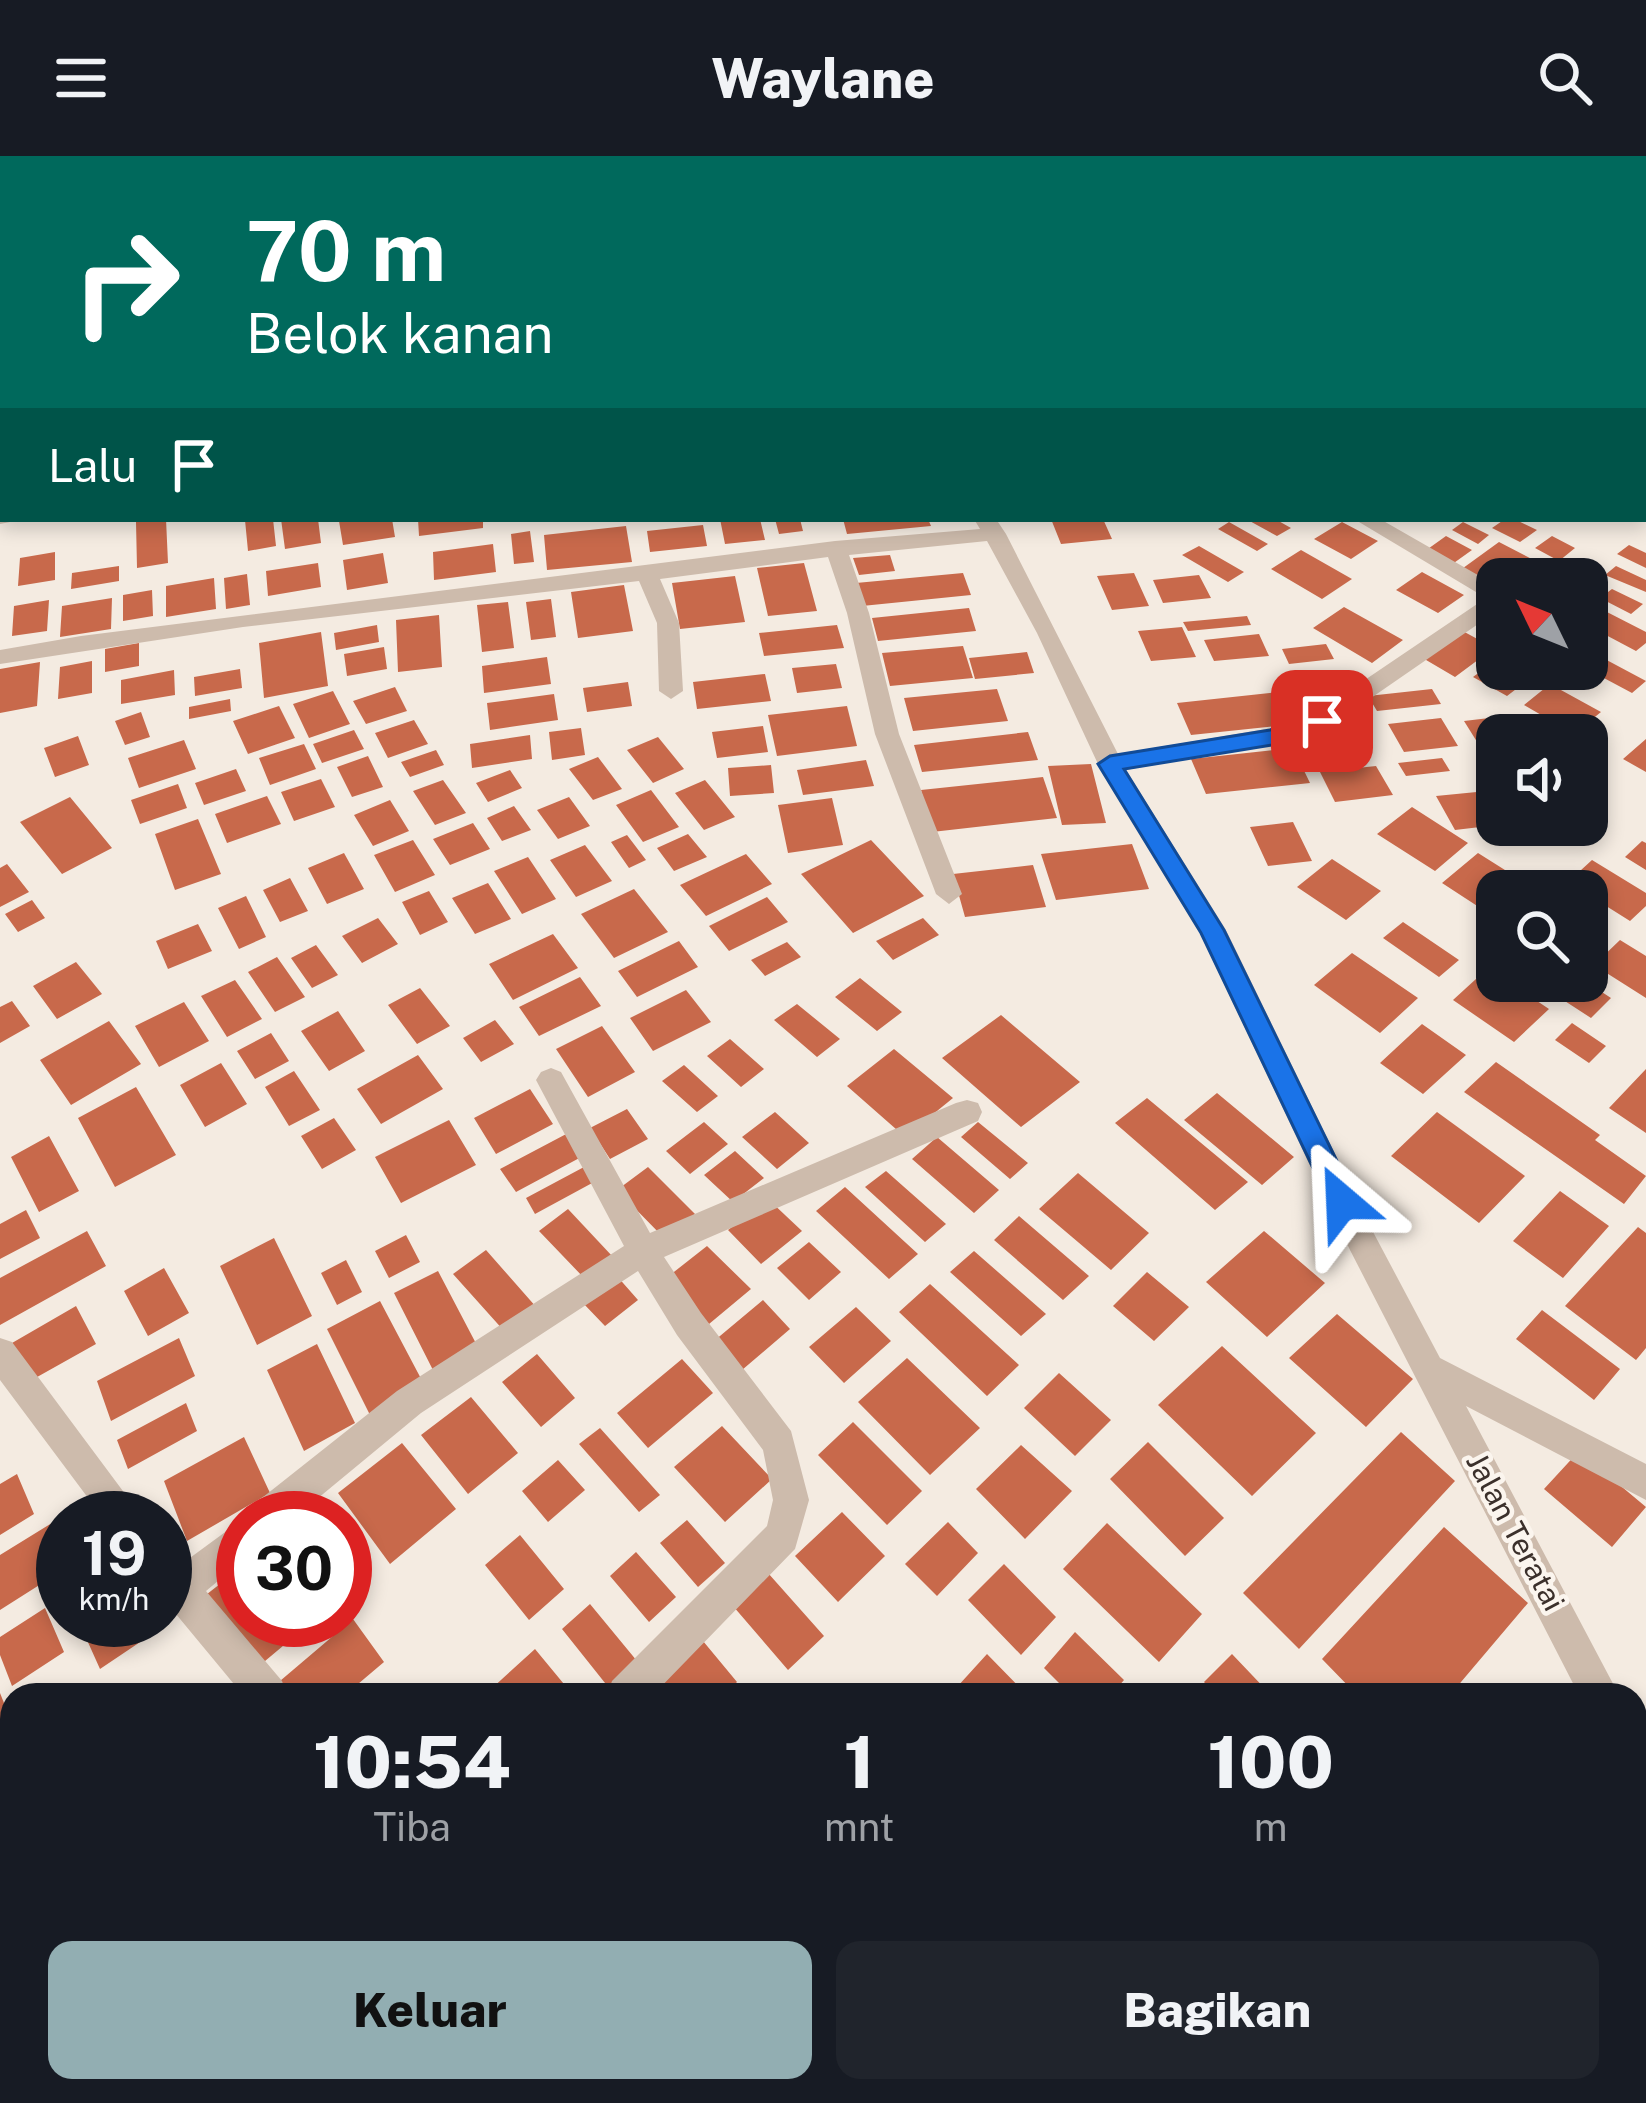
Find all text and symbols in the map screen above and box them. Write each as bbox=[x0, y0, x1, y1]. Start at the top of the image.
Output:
icon: menu bbox=[48, 45, 114, 111]
icon: search bbox=[1532, 45, 1598, 111]
text: Waylane bbox=[711, 47, 935, 110]
text: 70 m bbox=[246, 201, 446, 300]
icon: right bbox=[48, 204, 204, 360]
text: Belok kanan bbox=[246, 302, 554, 365]
icon: arrive bbox=[161, 432, 227, 498]
text: Lalu bbox=[48, 439, 137, 492]
north arrow bbox=[1476, 558, 1608, 690]
map controls bbox=[1476, 558, 1608, 1002]
pin bbox=[1271, 670, 1373, 772]
icon: arrive bbox=[1289, 688, 1355, 754]
button: sound bbox=[1476, 714, 1608, 846]
button: search bbox=[1476, 870, 1608, 1002]
position arrow bbox=[1279, 1139, 1405, 1265]
street label: Jalan Teratai bbox=[1459, 1446, 1573, 1617]
speed limit sign: 30 bbox=[216, 1491, 372, 1647]
text: 19 bbox=[81, 1518, 147, 1589]
text: km/h bbox=[79, 1581, 149, 1617]
text: 10:54 bbox=[313, 1720, 511, 1804]
text: 1 bbox=[843, 1720, 875, 1804]
text: 100 bbox=[1208, 1720, 1334, 1804]
text: Tiba bbox=[373, 1804, 451, 1850]
text: mnt bbox=[824, 1804, 894, 1850]
text: m bbox=[1254, 1804, 1288, 1850]
button: Keluar bbox=[48, 1941, 812, 2079]
button: Bagikan bbox=[836, 1941, 1599, 2079]

